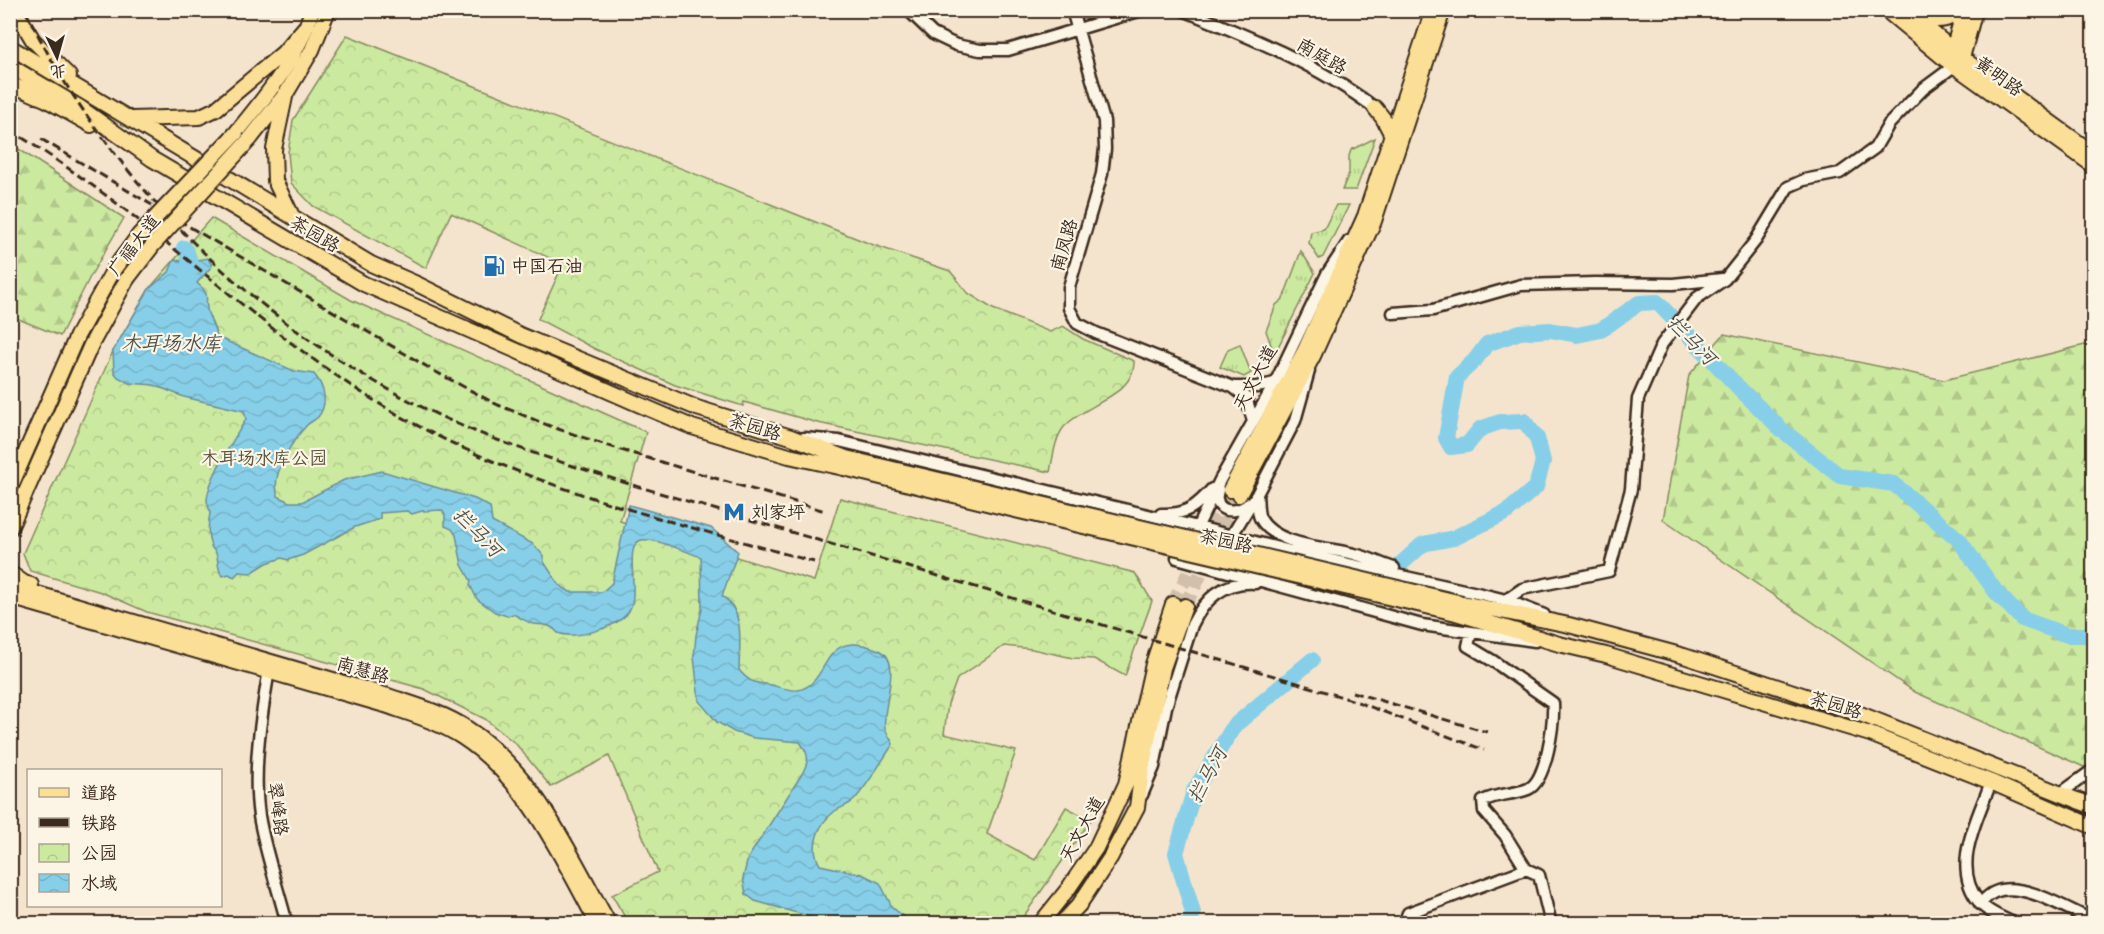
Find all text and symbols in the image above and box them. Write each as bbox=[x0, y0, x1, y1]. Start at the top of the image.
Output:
north arrow bbox=[27, 27, 87, 87]
street label: 南庭路 bbox=[1292, 35, 1350, 81]
street label: 黄明路 bbox=[1970, 53, 2026, 102]
text: 北 bbox=[49, 58, 67, 80]
street label: 广福大道 bbox=[105, 211, 166, 281]
street label: 茶园路 bbox=[285, 213, 343, 259]
street label: 南凤路 bbox=[1048, 217, 1084, 275]
fuel station icon: 中国石油 bbox=[482, 254, 506, 278]
place label: 中国石油 bbox=[511, 257, 583, 279]
water label: 拦马河 bbox=[1660, 312, 1721, 374]
water label: 木耳场水库 bbox=[121, 333, 223, 358]
street label: 天文大道 bbox=[1230, 342, 1283, 416]
street label: 茶园路 bbox=[725, 410, 783, 447]
park label: 木耳场水库公园 bbox=[201, 449, 327, 471]
metro station icon: 刘家坪 bbox=[722, 500, 746, 524]
place label: 刘家坪 bbox=[751, 503, 806, 525]
water label: 拦马河 bbox=[446, 504, 507, 566]
street label: 茶园路 bbox=[1197, 526, 1254, 560]
street label: 南慧路 bbox=[333, 654, 391, 690]
street label: 茶园路 bbox=[1806, 688, 1864, 725]
water label: 拦马河 bbox=[1185, 742, 1236, 809]
legend bbox=[27, 769, 222, 907]
street label: 翠峰路 bbox=[261, 781, 291, 838]
text: 道路 bbox=[81, 784, 117, 806]
street label: 天文大道 bbox=[1057, 793, 1111, 867]
text: 铁路 bbox=[81, 814, 117, 836]
text: 公园 bbox=[81, 844, 117, 866]
text: 水域 bbox=[81, 874, 117, 896]

